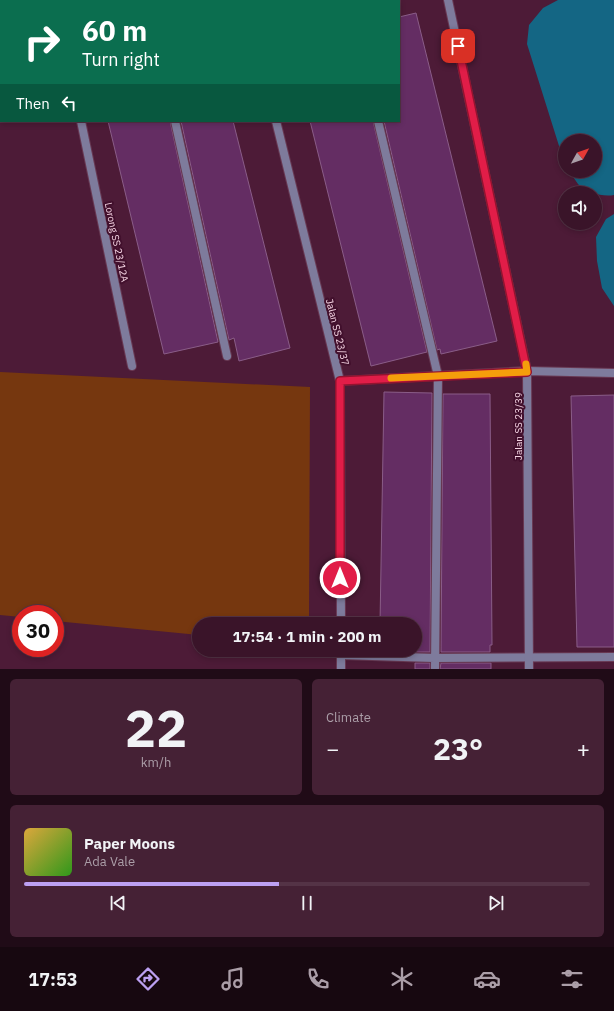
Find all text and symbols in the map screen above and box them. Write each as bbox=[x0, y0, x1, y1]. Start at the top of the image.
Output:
text: 60 m bbox=[82, 12, 147, 49]
icon: right bbox=[16, 16, 68, 68]
pin bbox=[441, 29, 475, 63]
icon: arrive bbox=[447, 35, 469, 57]
text: Turn right bbox=[82, 48, 160, 71]
icon: left bbox=[58, 92, 80, 114]
text: Then bbox=[16, 94, 50, 113]
north arrow bbox=[558, 134, 602, 178]
map controls bbox=[558, 134, 602, 230]
button: sound bbox=[558, 186, 602, 230]
street label: Lorong SS 23/12A bbox=[102, 201, 131, 284]
street label: Jalan SS 23/37 bbox=[323, 297, 352, 367]
street label: Jalan SS 23/39 bbox=[512, 392, 525, 460]
position arrow bbox=[319, 557, 361, 599]
speed limit sign: 30 bbox=[12, 605, 64, 657]
text: 17:54 · 1 min · 200 m bbox=[233, 627, 381, 646]
text: 22 bbox=[125, 694, 187, 761]
text: Climate bbox=[326, 709, 371, 726]
text: 23° bbox=[433, 729, 483, 768]
text: − bbox=[326, 734, 339, 763]
text: + bbox=[577, 734, 590, 763]
text: km/h bbox=[141, 754, 171, 771]
text: Paper Moons bbox=[84, 834, 175, 853]
text: Ada Vale bbox=[84, 853, 135, 870]
icon: previous bbox=[107, 892, 129, 914]
icon: pause bbox=[296, 892, 318, 914]
icon: next bbox=[485, 892, 507, 914]
icon: directions bbox=[134, 965, 162, 993]
icon: music bbox=[219, 965, 247, 993]
icon: phone bbox=[304, 965, 332, 993]
icon: climate bbox=[388, 965, 416, 993]
icon: car bbox=[473, 965, 501, 993]
icon: filters bbox=[558, 965, 586, 993]
text: 17:53 bbox=[28, 968, 77, 991]

